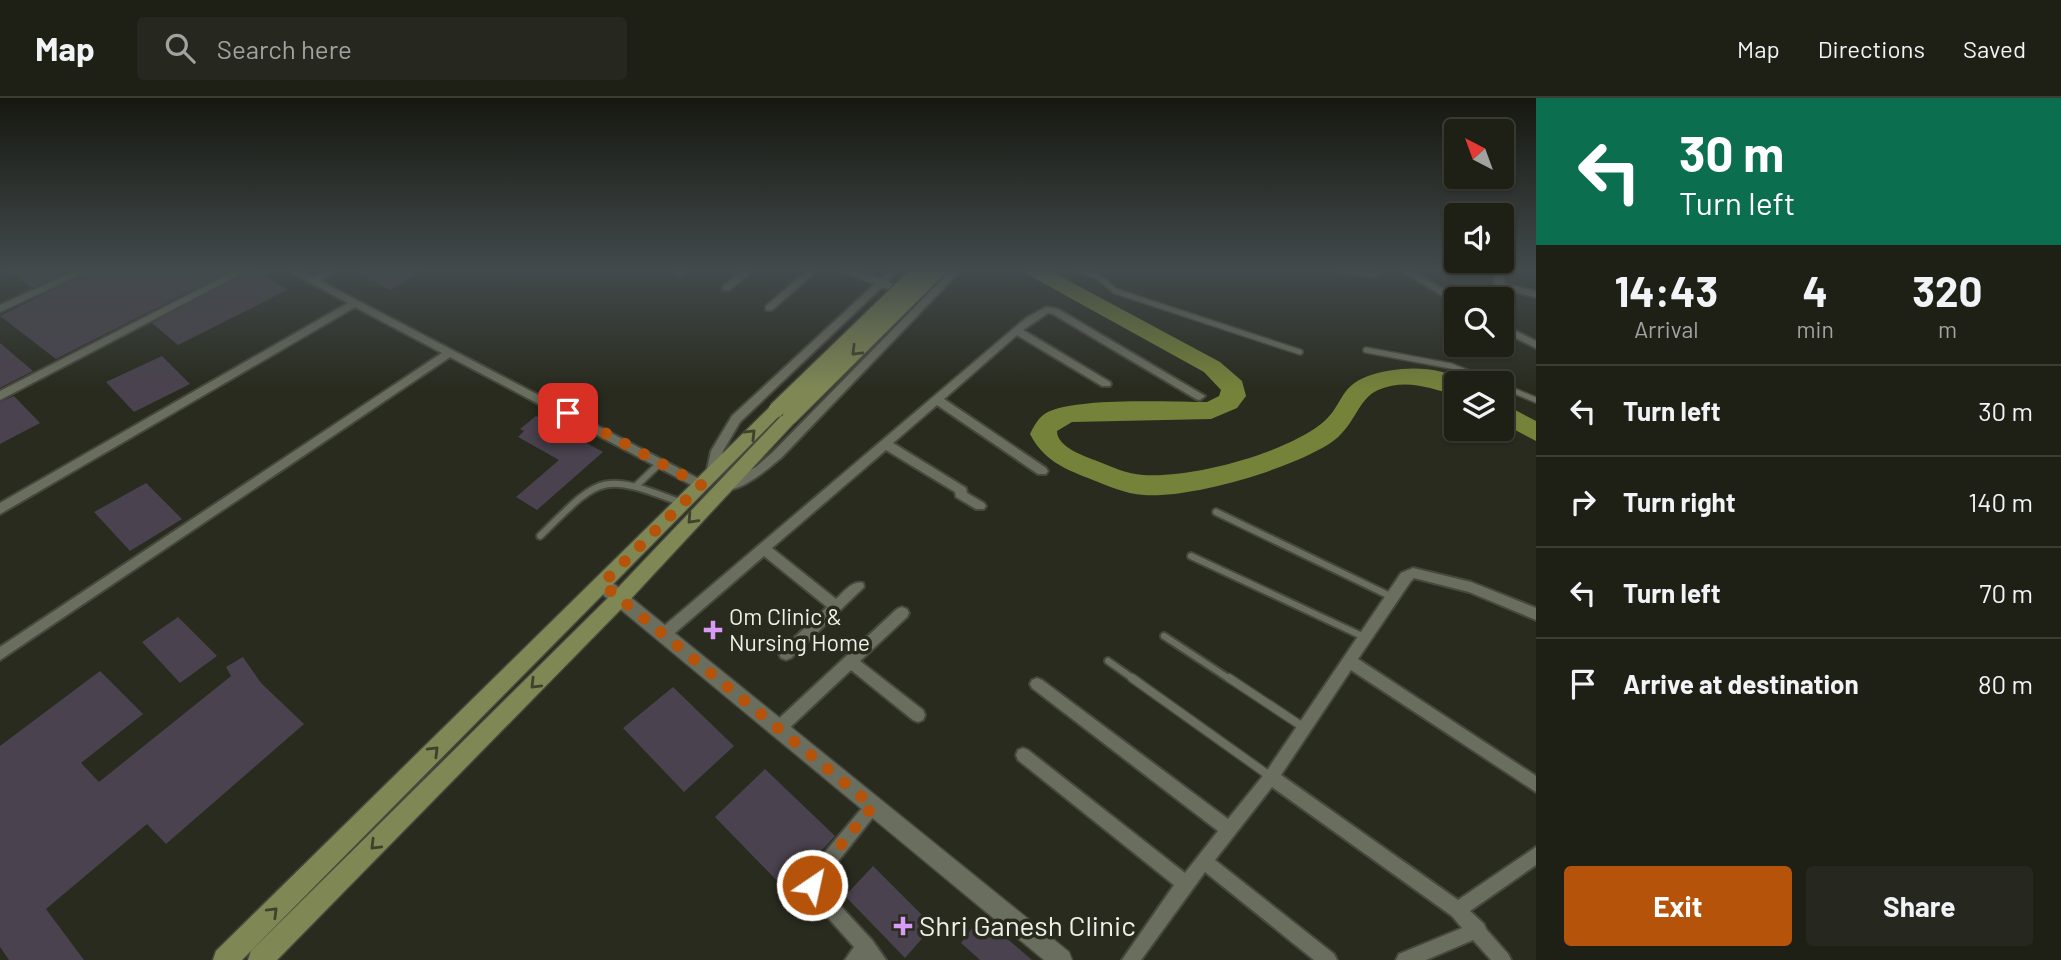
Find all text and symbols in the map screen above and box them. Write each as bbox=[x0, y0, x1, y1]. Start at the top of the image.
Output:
search box bbox=[137, 17, 627, 80]
text: Map bbox=[35, 28, 95, 68]
icon: search bbox=[161, 29, 199, 67]
text: Search here bbox=[217, 33, 352, 64]
text: Map bbox=[1737, 34, 1780, 63]
text: Directions bbox=[1818, 34, 1925, 63]
text: Saved bbox=[1963, 34, 2026, 63]
north arrow bbox=[1444, 119, 1514, 189]
map controls bbox=[1444, 119, 1514, 441]
text: 30 m bbox=[1679, 123, 1784, 182]
icon: left bbox=[1564, 126, 1655, 217]
text: Turn left bbox=[1679, 183, 1796, 221]
button: sound bbox=[1444, 203, 1514, 273]
text: 14:43 bbox=[1614, 265, 1718, 315]
text: 4 bbox=[1803, 265, 1828, 315]
text: 320 bbox=[1912, 265, 1983, 315]
button: search bbox=[1444, 287, 1514, 357]
text: Arrival bbox=[1634, 315, 1698, 343]
text: min bbox=[1797, 315, 1834, 343]
text: m bbox=[1938, 315, 1957, 343]
one-way arrow bbox=[852, 343, 865, 356]
button: layers bbox=[1444, 371, 1514, 441]
pin bbox=[538, 383, 598, 443]
icon: left bbox=[1564, 392, 1602, 430]
icon: arrive bbox=[549, 394, 587, 432]
text: Turn left bbox=[1623, 395, 1721, 426]
text: 30 m bbox=[1978, 395, 2033, 426]
one-way arrow bbox=[743, 430, 756, 443]
icon: right bbox=[1564, 483, 1602, 521]
text: Turn right bbox=[1623, 486, 1736, 517]
text: 140 m bbox=[1968, 486, 2033, 517]
one-way arrow bbox=[688, 511, 701, 524]
icon: left bbox=[1564, 574, 1602, 612]
text: Turn left bbox=[1623, 577, 1721, 608]
text: 70 m bbox=[1979, 577, 2033, 608]
place label: Om Clinic & Nursing Home bbox=[729, 602, 870, 656]
marker: Om Clinic & Nursing Home bbox=[703, 620, 723, 640]
icon: arrive bbox=[1564, 665, 1602, 703]
text: Arrive at destination bbox=[1623, 668, 1859, 699]
text: 80 m bbox=[1978, 668, 2033, 699]
one-way arrow bbox=[530, 675, 543, 688]
one-way arrow bbox=[426, 746, 439, 759]
one-way arrow bbox=[370, 836, 383, 849]
position arrow bbox=[775, 848, 849, 922]
button: Exit bbox=[1564, 866, 1792, 946]
button: Share bbox=[1806, 866, 2033, 946]
one-way arrow bbox=[265, 907, 278, 920]
place label: Shri Ganesh Clinic bbox=[919, 908, 1136, 942]
marker: Shri Ganesh Clinic bbox=[893, 916, 913, 936]

